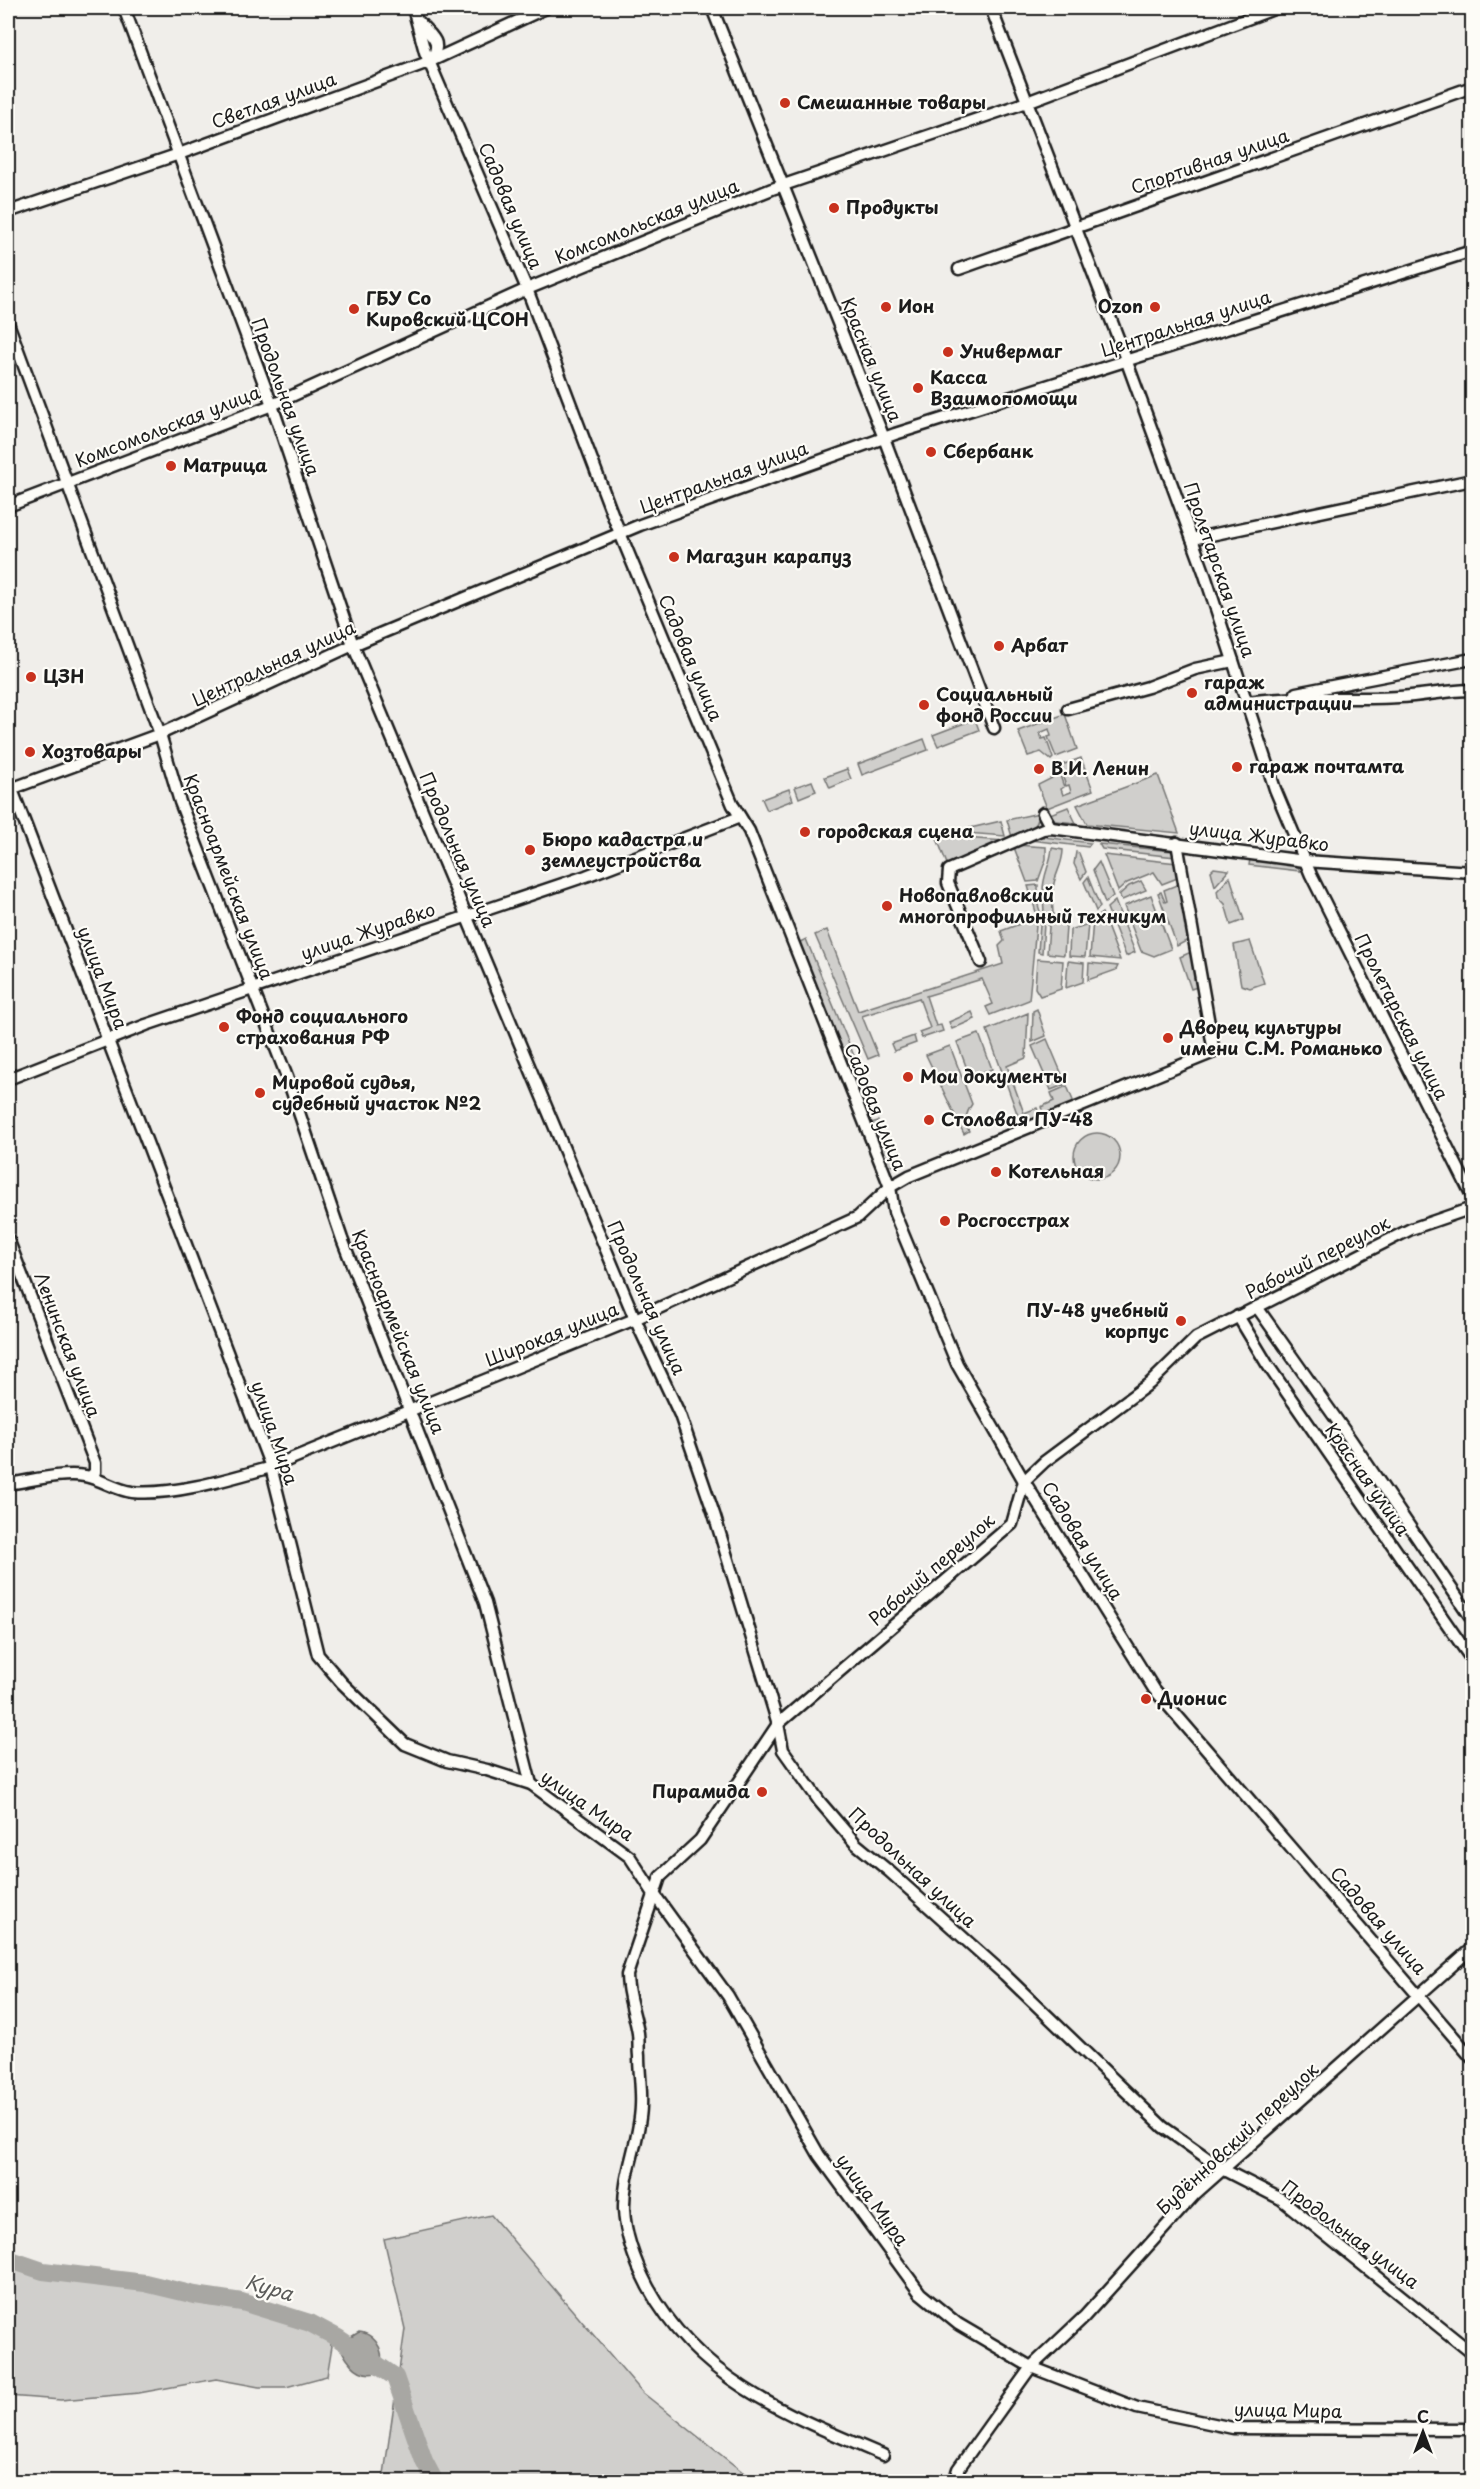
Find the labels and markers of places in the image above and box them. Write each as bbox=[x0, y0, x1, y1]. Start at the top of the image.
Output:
place label: Смешанные товары bbox=[797, 88, 986, 115]
marker: Смешанные товары bbox=[778, 96, 792, 110]
place label: Продукты bbox=[846, 193, 939, 220]
marker: Продукты bbox=[827, 201, 841, 215]
place label: ГБУ Со Кировский ЦСОН bbox=[366, 284, 529, 332]
place label: Ион bbox=[898, 292, 934, 319]
place label: Ozon bbox=[1098, 292, 1143, 319]
marker: Ион bbox=[879, 300, 893, 314]
marker: Ozon bbox=[1148, 300, 1162, 314]
marker: ГБУ Со Кировский ЦСОН bbox=[347, 302, 361, 316]
place label: Универмаг bbox=[959, 337, 1063, 364]
marker: Универмаг bbox=[941, 345, 955, 359]
place label: Касса Взаимопомощи bbox=[930, 363, 1078, 411]
marker: Касса Взаимопомощи bbox=[911, 381, 925, 395]
place label: Сбербанк bbox=[943, 437, 1034, 464]
marker: Сбербанк bbox=[924, 445, 938, 459]
place label: Матрица bbox=[183, 451, 268, 478]
marker: Матрица bbox=[164, 459, 178, 473]
place label: Магазин карапуз bbox=[686, 542, 852, 569]
marker: Магазин карапуз bbox=[667, 550, 681, 564]
place label: Арбат bbox=[1010, 631, 1068, 658]
marker: Арбат bbox=[992, 639, 1006, 653]
place label: ЦЗН bbox=[43, 662, 84, 689]
place label: гараж администрации bbox=[1204, 668, 1352, 716]
marker: ЦЗН bbox=[24, 670, 38, 684]
place label: Социальный фонд России bbox=[936, 680, 1053, 728]
marker: гараж администрации bbox=[1185, 686, 1199, 700]
marker: Социальный фонд России bbox=[917, 698, 931, 712]
place label: Хозтовары bbox=[42, 737, 142, 764]
marker: Хозтовары bbox=[23, 745, 37, 759]
place label: гараж почтамта bbox=[1249, 752, 1405, 779]
place label: В.И. Ленин bbox=[1051, 754, 1149, 781]
marker: гараж почтамта bbox=[1230, 760, 1244, 774]
marker: В.И. Ленин bbox=[1032, 762, 1046, 776]
place label: городская сцена bbox=[817, 817, 974, 844]
place label: Бюро кадастра и землеустройства bbox=[541, 825, 703, 873]
marker: городская сцена bbox=[798, 825, 812, 839]
marker: Бюро кадастра и землеустройства bbox=[523, 843, 537, 857]
place label: Новопавловский многопрофильный техникум bbox=[899, 881, 1167, 929]
marker: Новопавловский многопрофильный техникум bbox=[880, 899, 894, 913]
place label: Фонд социального страхования РФ bbox=[236, 1002, 408, 1050]
place label: Дворец культуры имени С.М. Романько bbox=[1179, 1013, 1383, 1061]
marker: Фонд социального страхования РФ bbox=[217, 1020, 231, 1034]
marker: Дворец культуры имени С.М. Романько bbox=[1161, 1031, 1175, 1045]
place label: Мои документы bbox=[920, 1062, 1067, 1089]
place label: Мировой судья, судебный участок №2 bbox=[272, 1068, 481, 1116]
marker: Мои документы bbox=[901, 1070, 915, 1084]
marker: Мировой судья, судебный участок №2 bbox=[253, 1086, 267, 1100]
place label: Столовая ПУ-48 bbox=[941, 1105, 1093, 1132]
marker: Столовая ПУ-48 bbox=[922, 1113, 936, 1127]
place label: Котельная bbox=[1008, 1157, 1104, 1184]
marker: Котельная bbox=[989, 1165, 1003, 1179]
place label: Росгосстрах bbox=[957, 1206, 1070, 1233]
marker: Росгосстрах bbox=[938, 1214, 952, 1228]
place label: ПУ-48 учебный корпус bbox=[1026, 1296, 1169, 1344]
marker: ПУ-48 учебный корпус bbox=[1174, 1314, 1188, 1328]
place label: Дионис bbox=[1157, 1684, 1227, 1711]
marker: Дионис bbox=[1139, 1692, 1153, 1706]
place label: Пирамида bbox=[652, 1777, 750, 1804]
marker: Пирамида bbox=[755, 1785, 769, 1799]

